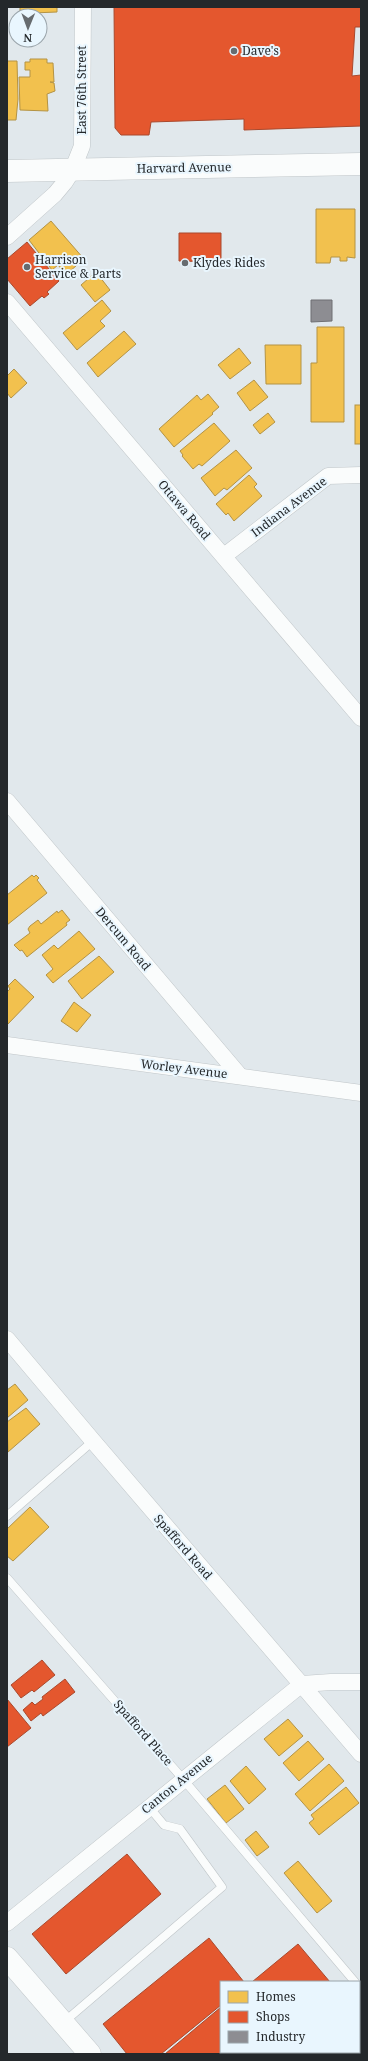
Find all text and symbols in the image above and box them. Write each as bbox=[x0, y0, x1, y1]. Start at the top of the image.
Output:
north arrow bbox=[8, 8, 48, 48]
text: N bbox=[23, 31, 32, 46]
place label: Dave's bbox=[242, 42, 279, 59]
street label: East 76th Street bbox=[73, 46, 90, 134]
marker: Dave's bbox=[229, 46, 239, 56]
street label: Harvard Avenue bbox=[137, 158, 231, 177]
place label: Harrison Service & Parts bbox=[35, 251, 121, 282]
place label: Klydes Rides bbox=[193, 254, 265, 271]
marker: Klydes Rides bbox=[180, 258, 190, 268]
marker: Harrison Service & Parts bbox=[22, 262, 32, 272]
street label: Indiana Avenue bbox=[247, 473, 330, 541]
street label: Ottawa Road bbox=[154, 476, 215, 544]
street label: Dercum Road bbox=[92, 903, 155, 974]
street label: Worley Avenue bbox=[140, 1055, 228, 1082]
street label: Spafford Road bbox=[150, 1510, 217, 1583]
street label: Spafford Place bbox=[110, 1696, 177, 1769]
street label: Canton Avenue bbox=[138, 1750, 216, 1818]
legend bbox=[220, 1981, 360, 2053]
text: Homes bbox=[256, 1988, 296, 2005]
text: Shops bbox=[256, 2008, 290, 2025]
text: Industry bbox=[256, 2028, 305, 2045]

